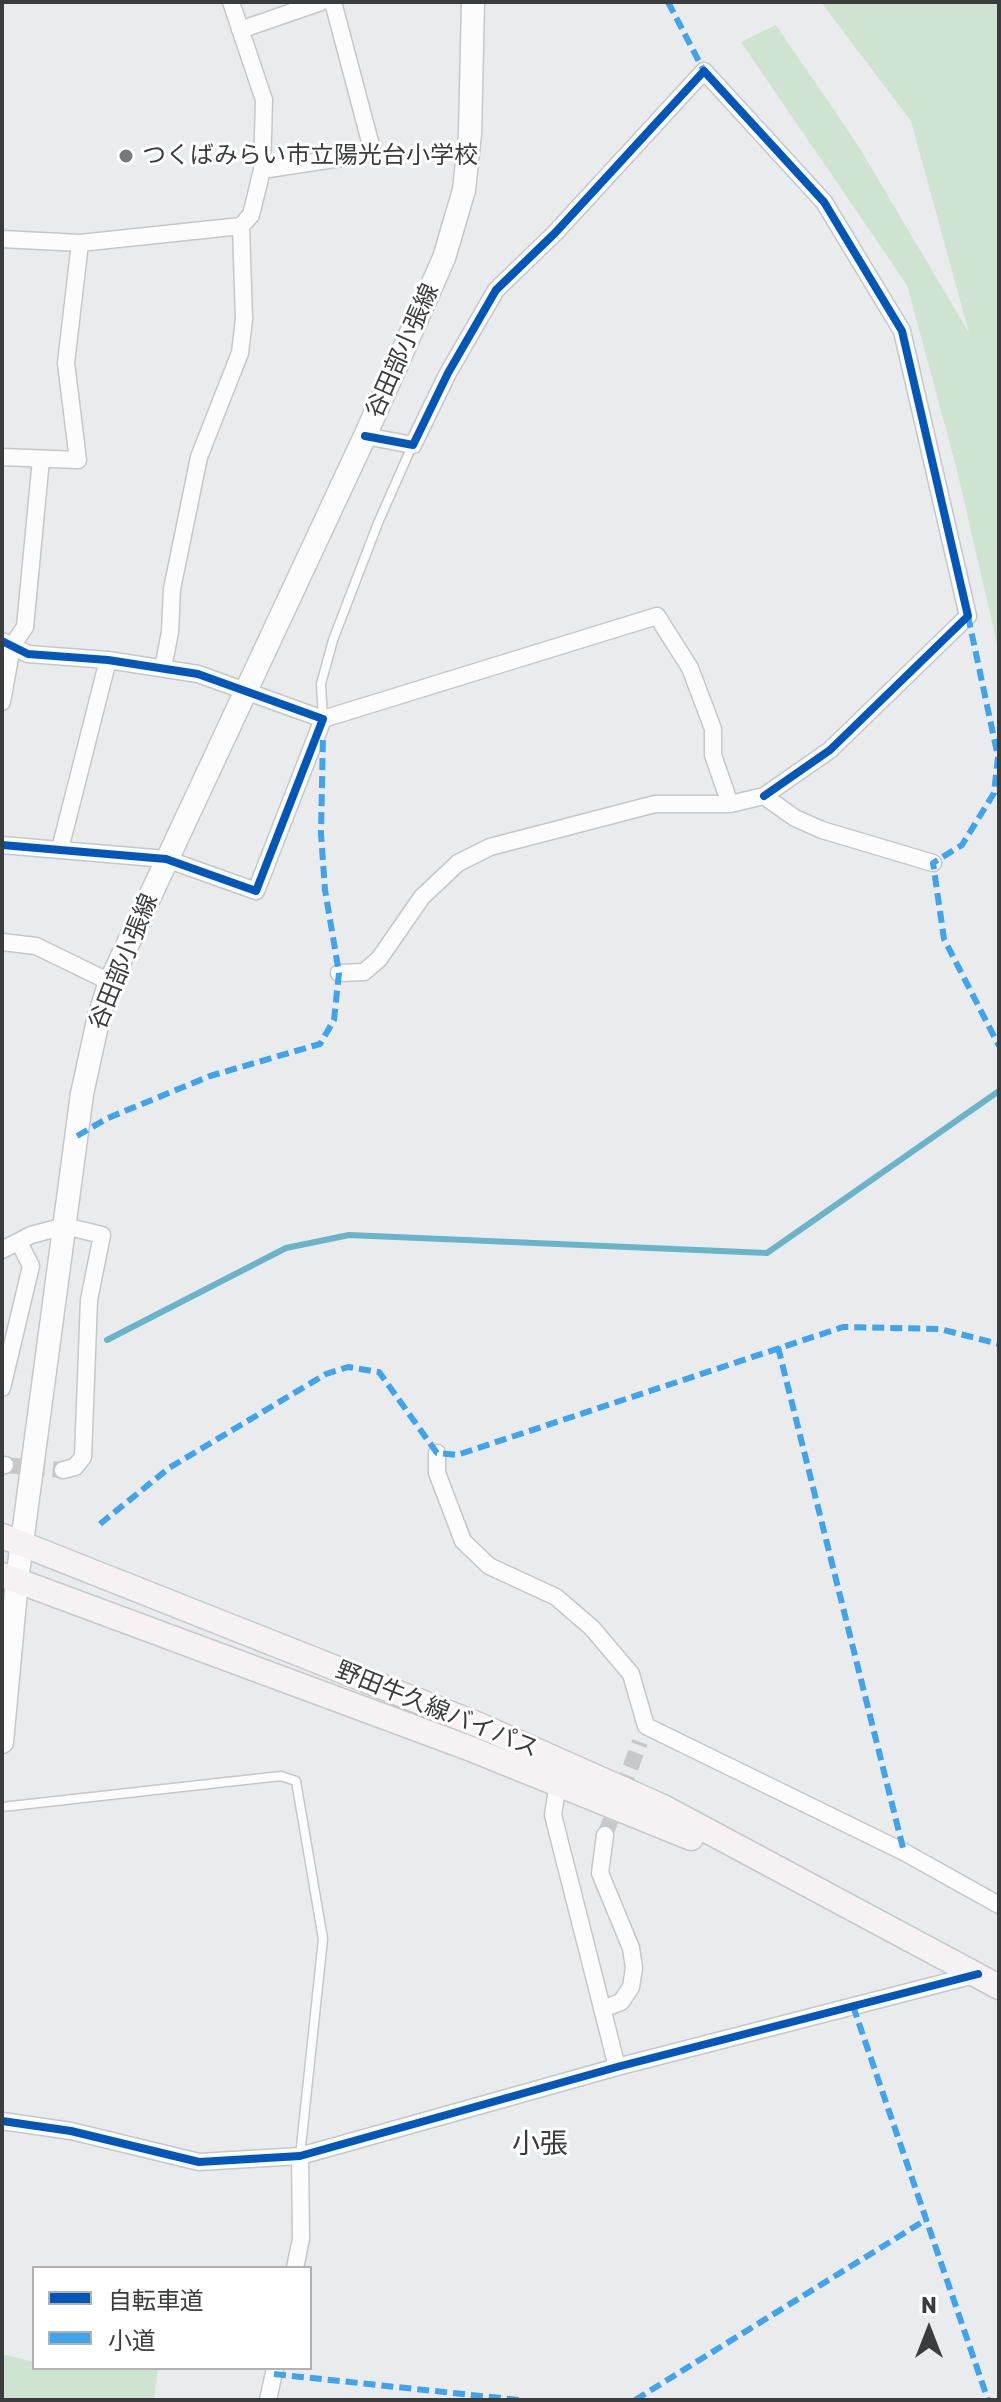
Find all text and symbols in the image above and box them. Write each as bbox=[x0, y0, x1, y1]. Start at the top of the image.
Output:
place label: つくばみらい市立陽光台小学校 bbox=[142, 142, 478, 170]
marker: つくばみらい市立陽光台小学校 bbox=[117, 147, 135, 165]
street label: 谷田部小張線 bbox=[361, 279, 445, 423]
street label: 谷田部小張線 bbox=[84, 890, 164, 1034]
street label: 野田牛久線バイパス bbox=[331, 1656, 543, 1764]
district label: 小張 bbox=[512, 2128, 568, 2162]
legend bbox=[32, 2266, 312, 2370]
text: 自転車道 bbox=[108, 2287, 204, 2315]
north arrow bbox=[889, 2290, 969, 2370]
text: N bbox=[921, 2292, 937, 2319]
text: 小道 bbox=[108, 2327, 156, 2355]

